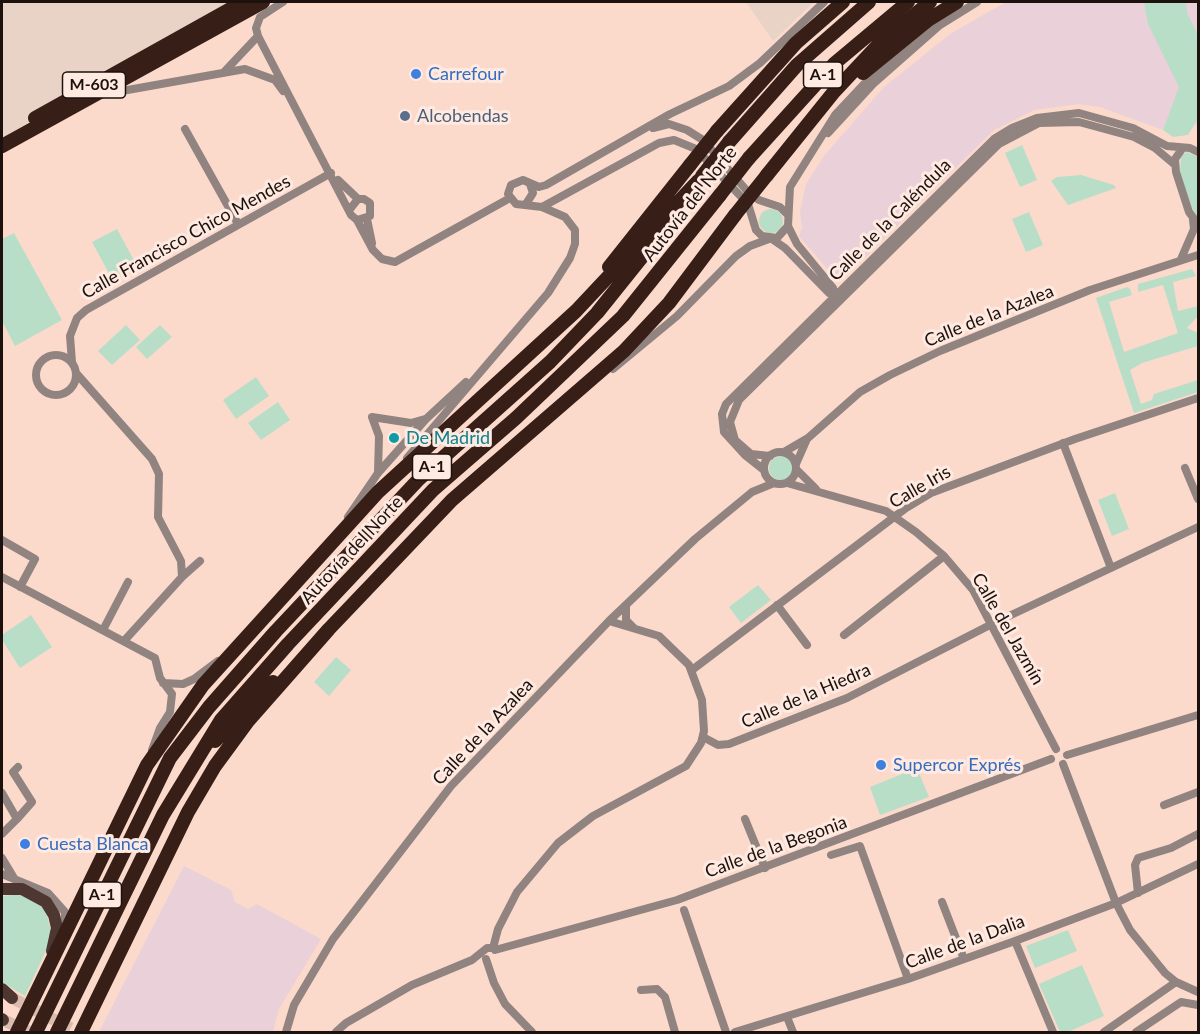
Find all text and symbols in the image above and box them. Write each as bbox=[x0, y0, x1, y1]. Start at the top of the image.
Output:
road number: A-1 bbox=[804, 62, 842, 88]
place label: Carrefour bbox=[428, 63, 504, 85]
marker: Carrefour bbox=[409, 67, 423, 81]
road number: M-603 bbox=[62, 72, 125, 98]
place label: Alcobendas bbox=[417, 105, 508, 127]
marker: Alcobendas bbox=[398, 109, 412, 123]
street label: Autovía del Norte bbox=[638, 142, 742, 266]
street label: Calle de la Caléndula bbox=[825, 155, 955, 285]
street label: Calle Francisco Chico Mendes bbox=[78, 171, 294, 303]
street label: Calle de la Azalea bbox=[921, 280, 1057, 352]
place label: De Madrid bbox=[406, 427, 490, 449]
marker: De Madrid bbox=[387, 431, 401, 445]
road number: A-1 bbox=[412, 454, 452, 480]
street label: Calle Iris bbox=[886, 461, 954, 513]
street label: Autovía del Norte bbox=[296, 491, 408, 609]
street label: Calle del Jazmín bbox=[967, 569, 1049, 689]
street label: Calle de la Hiedra bbox=[738, 659, 874, 733]
street label: Calle de la Azalea bbox=[428, 674, 538, 790]
place label: Supercor Exprés bbox=[893, 754, 1021, 776]
marker: Supercor Exprés bbox=[874, 758, 888, 772]
street label: Calle de la Begonia bbox=[702, 811, 850, 883]
place label: Cuesta Blanca bbox=[37, 833, 148, 855]
marker: Cuesta Blanca bbox=[18, 837, 32, 851]
road number: A-1 bbox=[82, 882, 122, 908]
street label: Calle de la Dalia bbox=[902, 910, 1028, 974]

